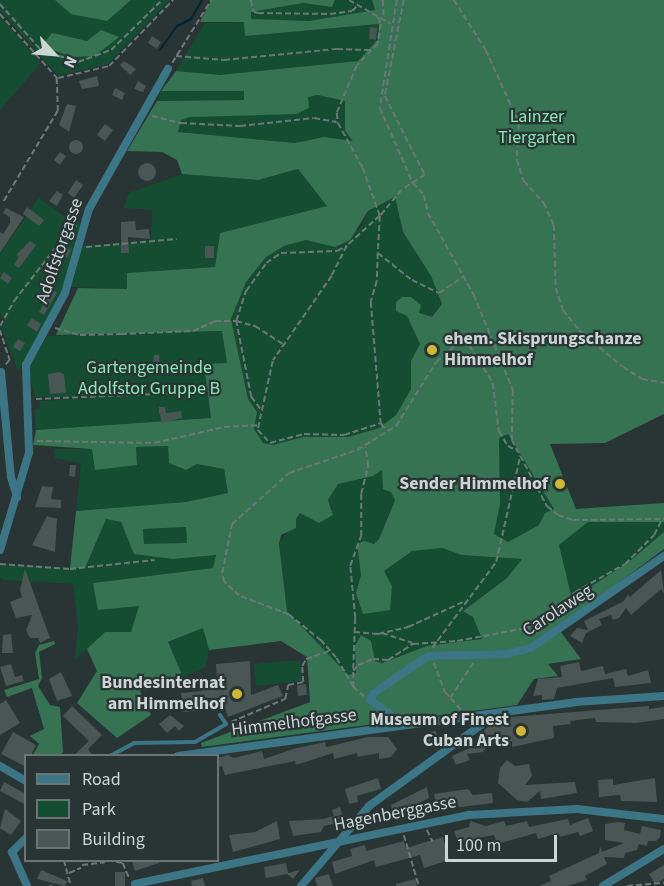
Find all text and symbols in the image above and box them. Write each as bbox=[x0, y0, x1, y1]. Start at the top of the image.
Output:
north arrow bbox=[24, 24, 84, 84]
text: N bbox=[58, 52, 82, 71]
park label: Lainzer Tiergarten bbox=[498, 107, 576, 150]
street label: Adolfstorgasse bbox=[32, 195, 88, 307]
place label: ehem. Skisprungschanze Himmelhof bbox=[444, 329, 642, 372]
marker: ehem. Skisprungschanze Himmelhof bbox=[425, 343, 439, 357]
park label: Gartengemeinde Adolfstor Gruppe B bbox=[78, 358, 220, 400]
place label: Sender Himmelhof bbox=[399, 473, 548, 495]
marker: Sender Himmelhof bbox=[553, 477, 567, 491]
street label: Carolaweg bbox=[519, 580, 597, 642]
place label: Bundesinternat am Himmelhof bbox=[101, 673, 225, 716]
marker: Bundesinternat am Himmelhof bbox=[230, 687, 244, 701]
street label: Himmelhofgasse bbox=[230, 705, 358, 741]
place label: Museum of Finest Cuban Arts bbox=[370, 710, 509, 752]
marker: Museum of Finest Cuban Arts bbox=[514, 724, 528, 738]
legend bbox=[24, 754, 219, 862]
text: Road bbox=[82, 767, 121, 792]
street label: Hagenberggasse bbox=[332, 792, 458, 836]
text: Park bbox=[82, 797, 116, 822]
scale bar bbox=[448, 823, 560, 861]
text: Building bbox=[82, 827, 145, 852]
text: 100 m bbox=[456, 833, 501, 858]

